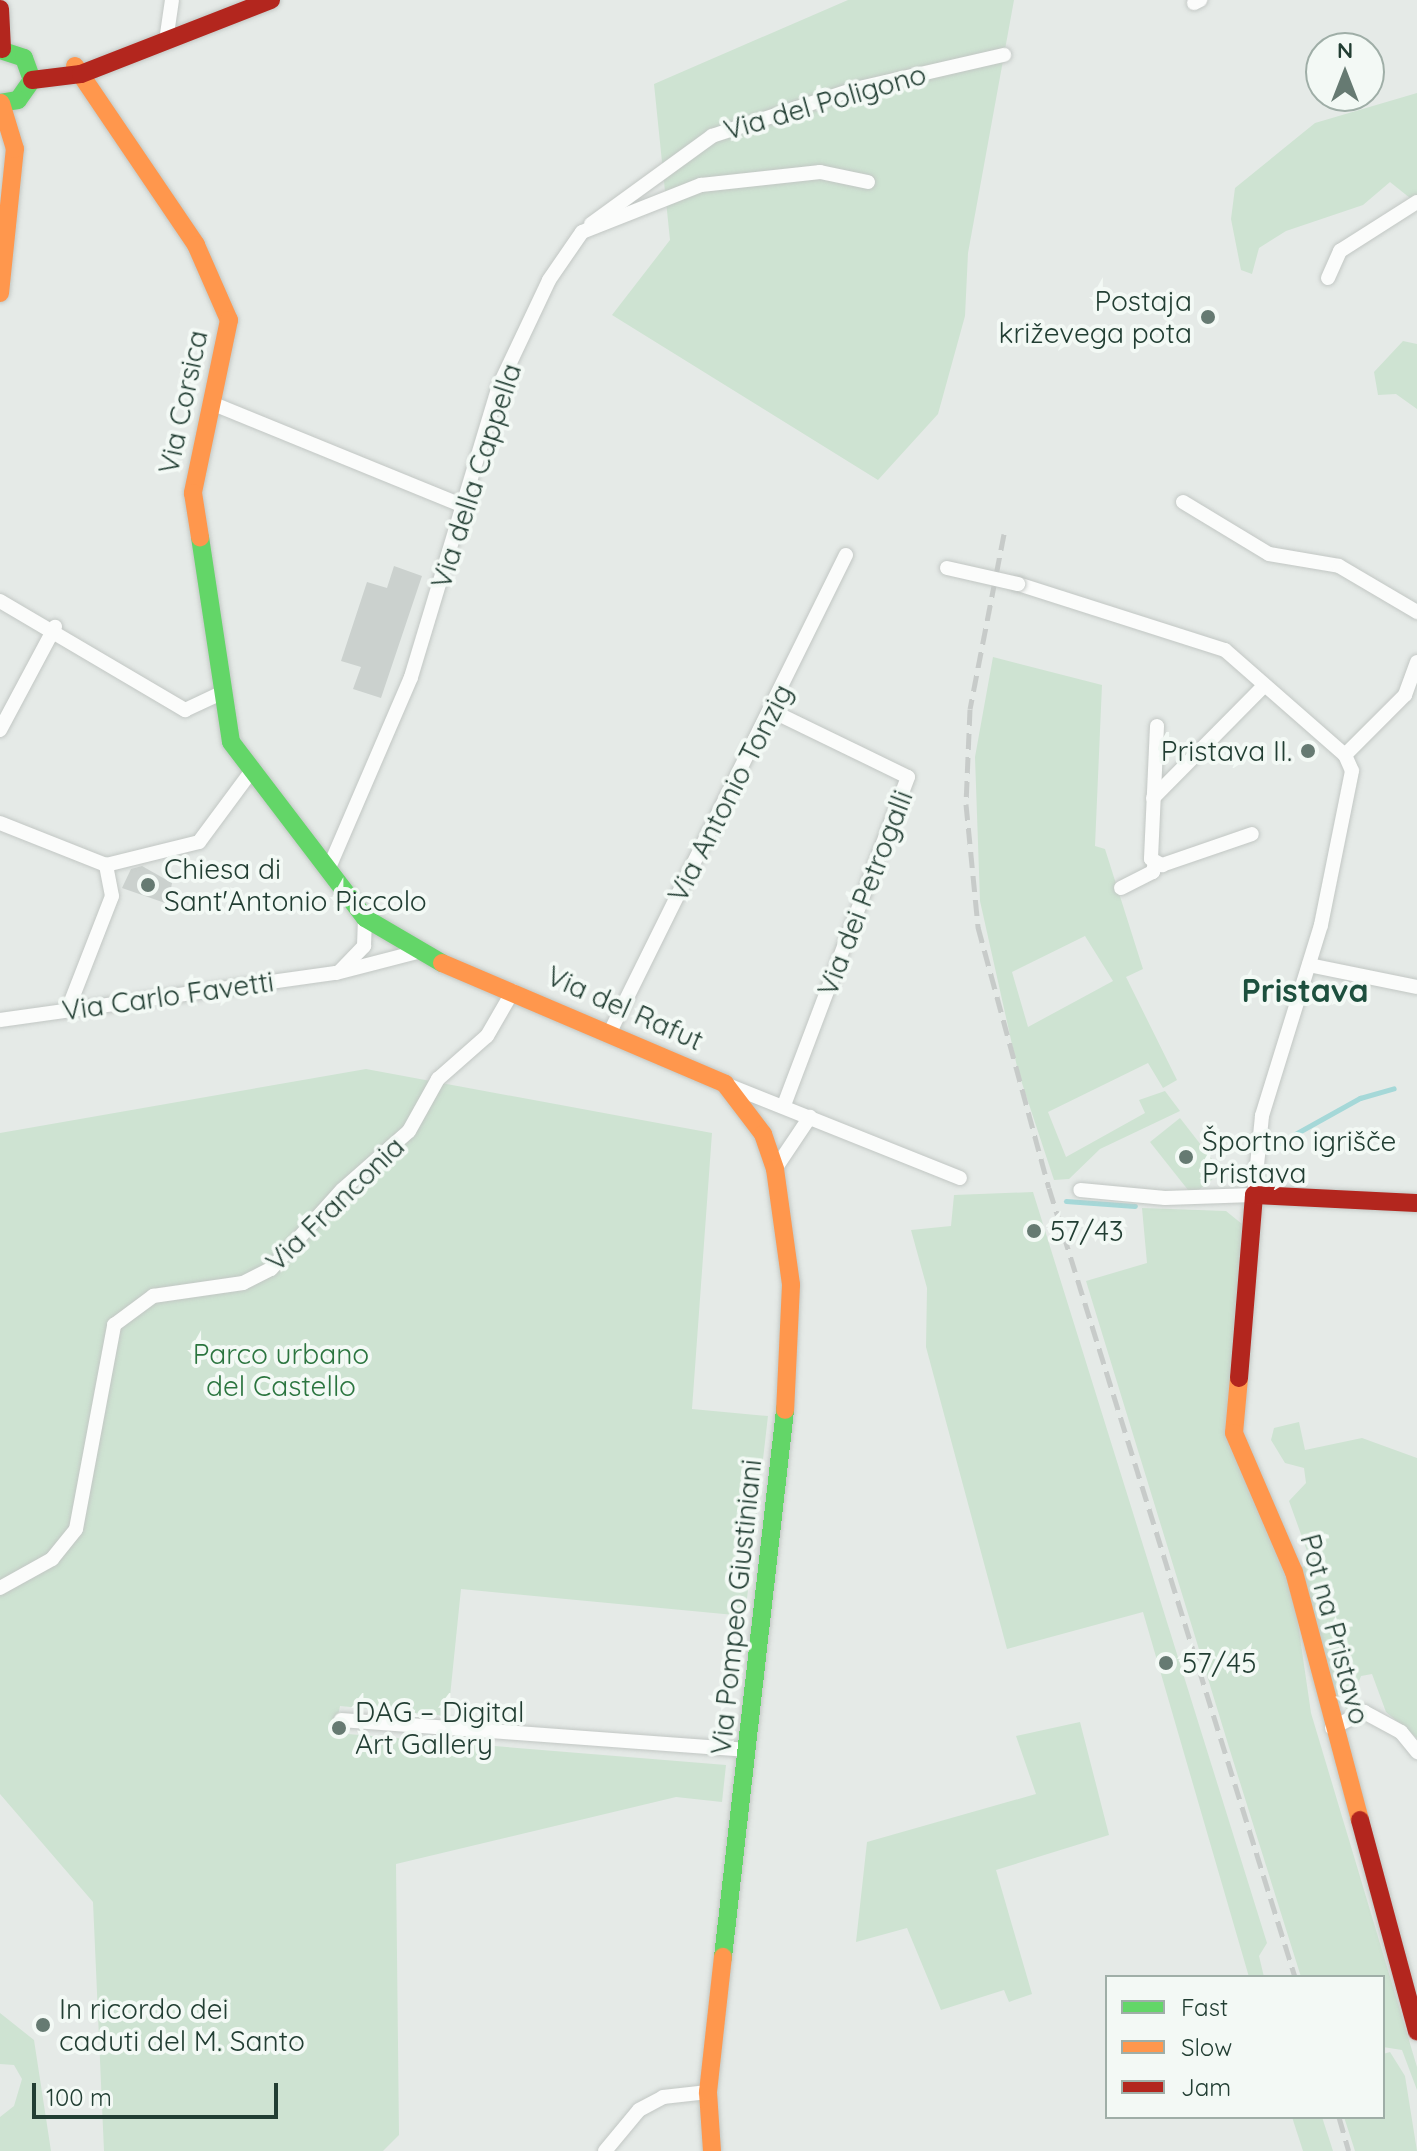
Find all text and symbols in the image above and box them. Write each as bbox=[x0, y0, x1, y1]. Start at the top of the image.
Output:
north arrow bbox=[1305, 32, 1385, 112]
text: N bbox=[1337, 36, 1353, 64]
street label: Via del Poligono bbox=[720, 57, 930, 147]
place label: Postaja križevega pota bbox=[999, 284, 1192, 350]
marker: Postaja križevega pota bbox=[1199, 308, 1217, 326]
street label: Via Corsica bbox=[151, 327, 215, 477]
street label: Via della Cappella bbox=[424, 359, 528, 593]
street label: Via Antonio Tonzig bbox=[661, 678, 799, 908]
place label: Pristava II. bbox=[1161, 734, 1292, 768]
marker: Pristava II. bbox=[1299, 742, 1317, 760]
street label: Via dei Petrogalli bbox=[810, 785, 920, 1001]
place label: Chiesa di Sant'Antonio Piccolo bbox=[164, 852, 427, 918]
marker: Chiesa di Sant'Antonio Piccolo bbox=[139, 876, 157, 894]
street label: Via del Rafut bbox=[542, 959, 708, 1057]
street label: Via Carlo Favetti bbox=[60, 965, 276, 1027]
district label: Pristava bbox=[1242, 971, 1368, 1009]
place label: Športno igrišče Pristava bbox=[1202, 1124, 1396, 1190]
street label: Via Franconia bbox=[259, 1130, 411, 1278]
marker: Športno igrišče Pristava bbox=[1177, 1148, 1195, 1166]
place label: 57/43 bbox=[1050, 1214, 1124, 1248]
marker: 57/43 bbox=[1025, 1222, 1043, 1240]
park label: Parco urbano del Castello bbox=[193, 1337, 369, 1403]
street label: Via Pompeo Giustiniani bbox=[704, 1458, 768, 1756]
street label: Pot na Pristavo bbox=[1293, 1530, 1377, 1728]
place label: 57/45 bbox=[1182, 1646, 1256, 1680]
marker: 57/45 bbox=[1157, 1654, 1175, 1672]
place label: DAG – Digital Art Gallery bbox=[355, 1695, 524, 1761]
marker: DAG – Digital Art Gallery bbox=[330, 1719, 348, 1737]
legend bbox=[1105, 1975, 1385, 2119]
place label: In ricordo dei caduti del M. Santo bbox=[59, 1992, 305, 2058]
text: Fast bbox=[1181, 1992, 1228, 2022]
marker: In ricordo dei caduti del M. Santo bbox=[34, 2016, 52, 2034]
text: Slow bbox=[1181, 2032, 1232, 2062]
scale bar bbox=[36, 2067, 282, 2117]
text: Jam bbox=[1181, 2072, 1231, 2102]
text: 100 m bbox=[46, 2082, 112, 2112]

